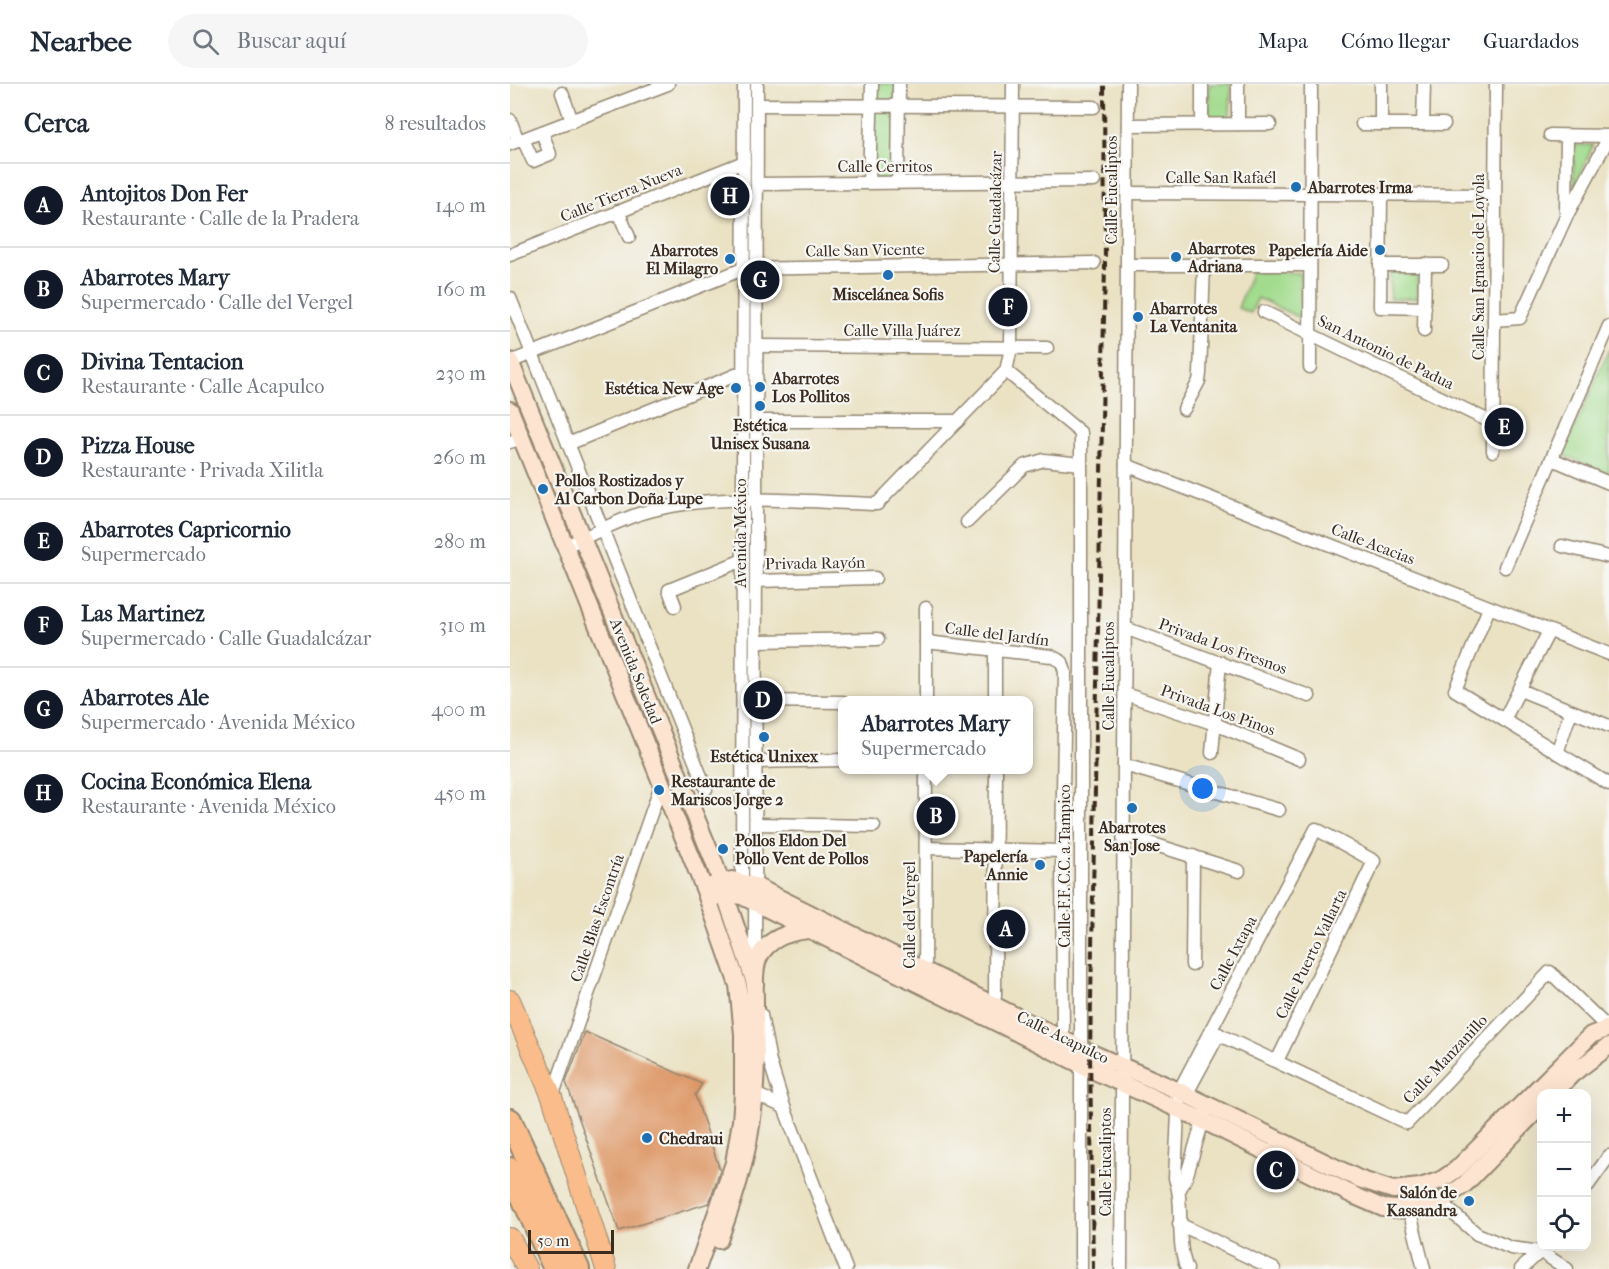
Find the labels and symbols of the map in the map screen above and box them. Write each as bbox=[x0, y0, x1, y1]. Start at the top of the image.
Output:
street label: Calle Eucaliptos bbox=[1102, 135, 1121, 245]
street label: Calle Guadalcázar bbox=[984, 151, 1006, 273]
street label: Calle Cerritos bbox=[838, 157, 933, 176]
street label: Calle Tierra Nueva bbox=[557, 160, 685, 226]
street label: Calle San Rafaél bbox=[1166, 168, 1277, 187]
street label: Calle San Ignacio de Loyola bbox=[1469, 173, 1488, 360]
pin: H bbox=[710, 174, 750, 218]
place label: Abarrotes Irma bbox=[1307, 178, 1413, 197]
marker: Abarrotes Irma bbox=[1289, 180, 1303, 194]
street label: Calle San Vicente bbox=[805, 239, 925, 261]
place label: Abarrotes Adriana bbox=[1187, 239, 1255, 276]
place label: Abarrotes El Milagro bbox=[646, 241, 718, 279]
place label: Papelería Aide bbox=[1268, 241, 1368, 261]
marker: Papelería Aide bbox=[1373, 243, 1387, 257]
marker: Abarrotes Adriana bbox=[1169, 250, 1183, 264]
marker: Abarrotes El Milagro bbox=[723, 252, 737, 266]
pin: G bbox=[740, 258, 780, 302]
marker: Miscelánea Sofis bbox=[881, 268, 895, 282]
pin: F bbox=[988, 284, 1028, 330]
place label: Miscelánea Sofis bbox=[831, 285, 944, 304]
place label: Abarrotes La Ventanita bbox=[1149, 299, 1238, 336]
marker: Abarrotes La Ventanita bbox=[1131, 310, 1145, 324]
street label: San Antonio de Padua bbox=[1315, 311, 1458, 393]
street label: Calle Villa Juárez bbox=[844, 321, 960, 340]
place label: Abarrotes Los Pollitos bbox=[771, 369, 850, 406]
place label: Estética New Age bbox=[605, 379, 724, 399]
marker: Abarrotes Los Pollitos bbox=[753, 380, 767, 394]
marker: Estética New Age bbox=[729, 381, 743, 395]
marker: Estética Unisex Susana bbox=[753, 399, 767, 413]
pin: E bbox=[1484, 404, 1524, 450]
place label: Estética Unisex Susana bbox=[709, 416, 810, 453]
place label: Pollos Rostizados y Al Carbon Doña Lupe bbox=[554, 471, 703, 509]
street label: Avenida México bbox=[731, 478, 750, 589]
marker: Pollos Rostizados y Al Carbon Doña Lupe bbox=[536, 482, 550, 496]
street label: Calle Acacias bbox=[1328, 519, 1418, 569]
street label: Privada Rayón bbox=[765, 553, 866, 573]
street label: Avenida Soledad bbox=[606, 614, 666, 727]
street label: Privada Los Fresnos bbox=[1156, 614, 1290, 678]
street label: Calle del Jardín bbox=[944, 618, 1051, 650]
street label: Calle Eucaliptos bbox=[1099, 621, 1118, 731]
pin: D bbox=[744, 678, 782, 722]
street label: Privada Los Pinos bbox=[1158, 680, 1278, 740]
marker: Estética Unixex bbox=[757, 730, 771, 744]
place label: Estética Unixex bbox=[710, 747, 819, 766]
place label: Restaurante de Mariscos Jorge 2 bbox=[670, 772, 784, 810]
your location bbox=[1188, 774, 1217, 803]
marker: Restaurante de Mariscos Jorge 2 bbox=[652, 783, 666, 797]
street label: Calle F.F. C.C. a Tampico bbox=[1055, 784, 1074, 948]
pin: B bbox=[916, 794, 956, 838]
marker: Abarrotes San Jose bbox=[1125, 801, 1139, 815]
place label: Abarrotes San Jose bbox=[1097, 818, 1166, 856]
place label: Pollos Eldon Del Pollo Vent de Pollos bbox=[735, 831, 868, 868]
marker: Pollos Eldon Del Pollo Vent de Pollos bbox=[716, 842, 730, 856]
place label: Papelería Annie bbox=[963, 847, 1029, 884]
street label: Calle Blas Escontría bbox=[566, 851, 628, 985]
marker: Papelería Annie bbox=[1033, 858, 1047, 872]
street label: Calle del Vergel bbox=[900, 861, 919, 969]
street label: Calle Puerto Vallarta bbox=[1271, 885, 1351, 1022]
pin: A bbox=[986, 906, 1026, 952]
street label: Calle Ixtapa bbox=[1205, 912, 1261, 994]
street label: Calle Acapulco bbox=[1014, 1006, 1112, 1068]
street label: Calle Manzanillo bbox=[1399, 1010, 1491, 1108]
street label: Calle Eucaliptos bbox=[1096, 1107, 1115, 1217]
place label: Chedraui bbox=[659, 1129, 724, 1148]
marker: Chedraui bbox=[640, 1131, 654, 1145]
pin: C bbox=[1256, 1148, 1296, 1192]
place label: Salón de Kassandra bbox=[1386, 1183, 1458, 1220]
marker: Salón de Kassandra bbox=[1462, 1194, 1476, 1208]
scale bar bbox=[528, 1227, 614, 1254]

